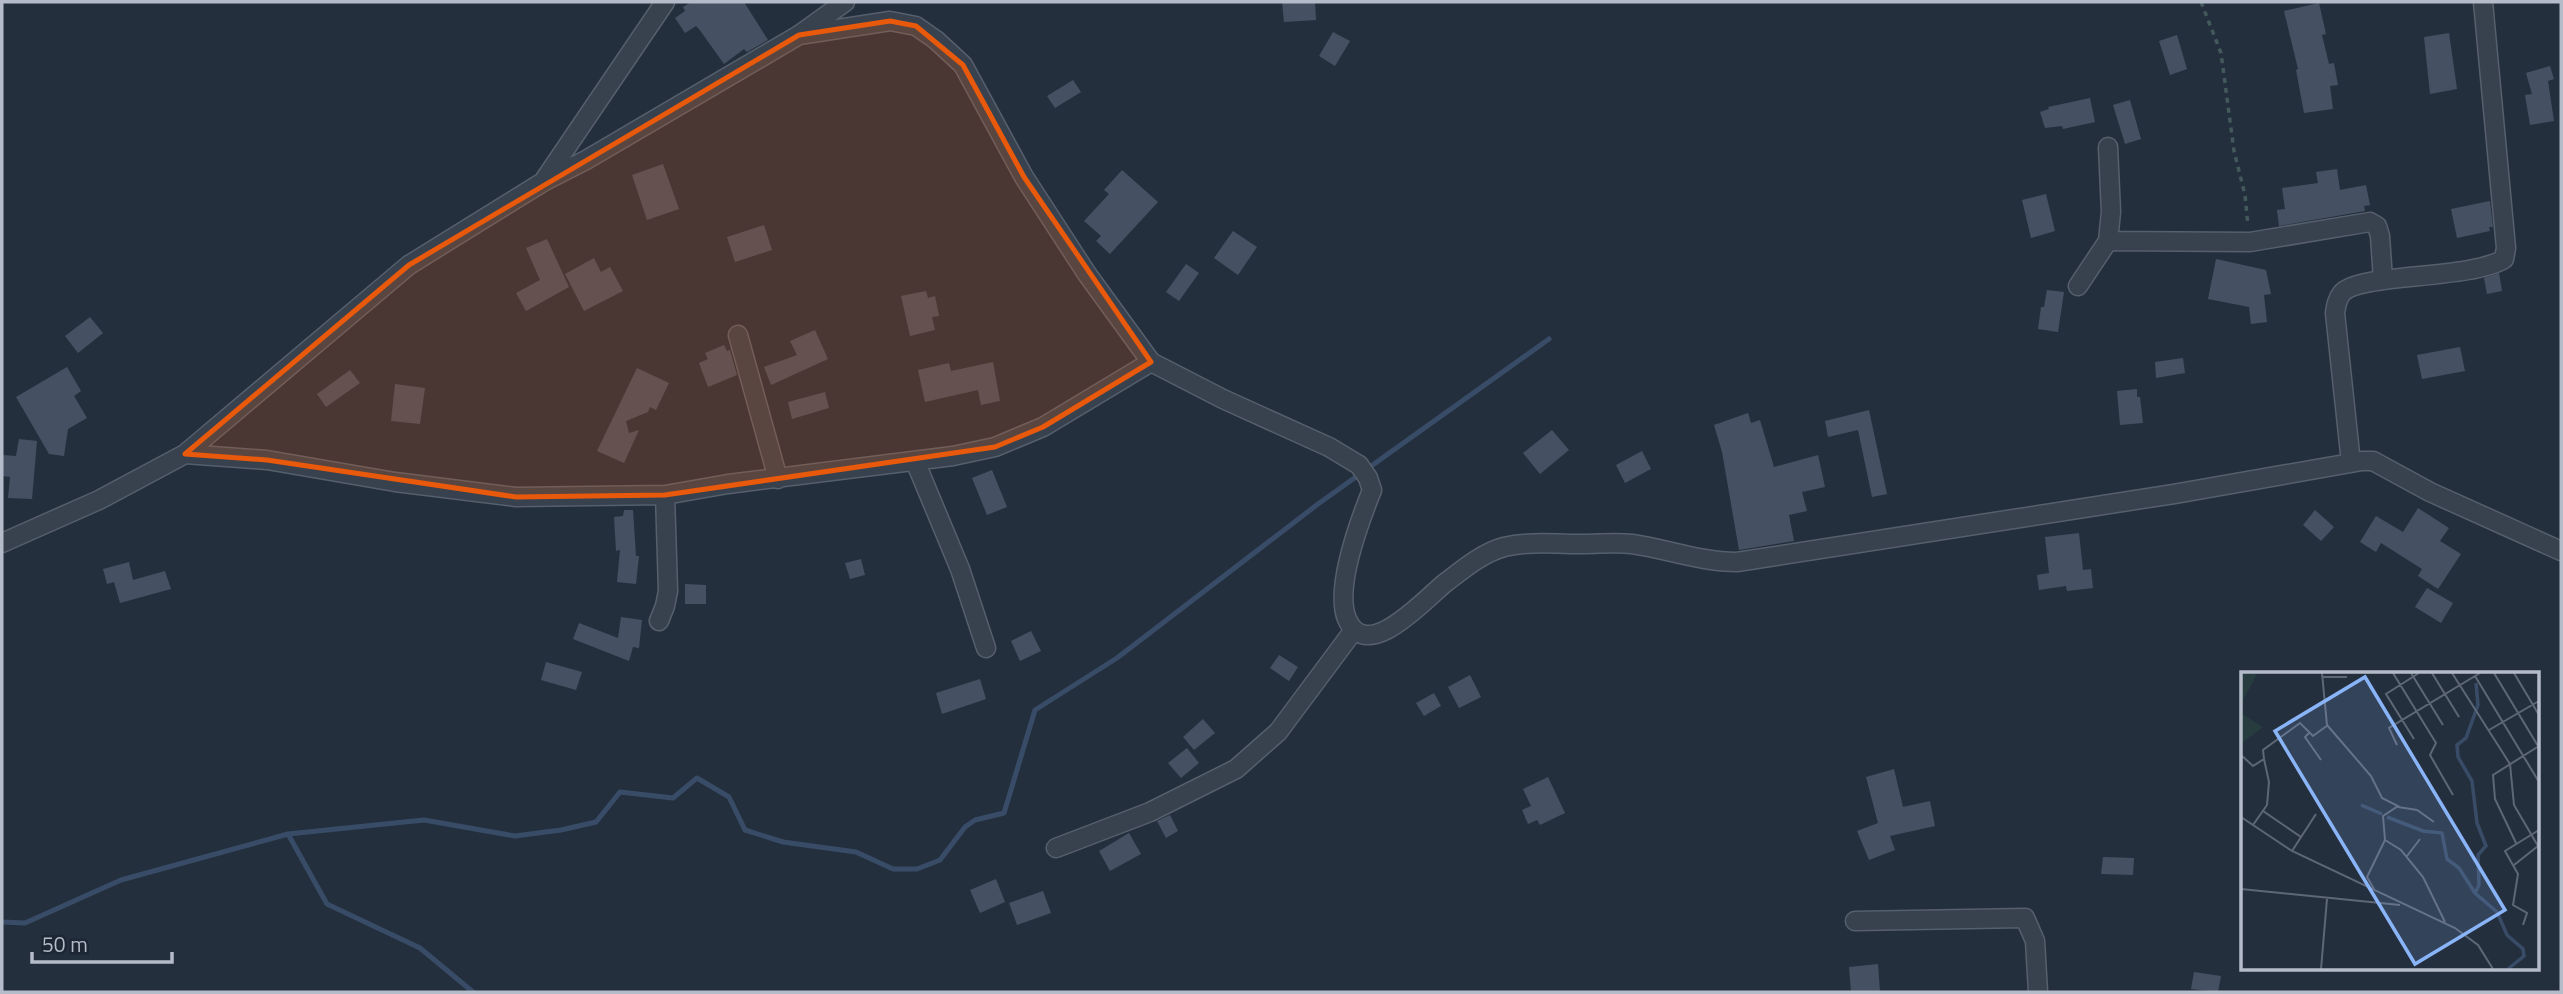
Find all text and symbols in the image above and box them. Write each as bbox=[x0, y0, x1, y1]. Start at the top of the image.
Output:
inset map bbox=[2241, 672, 2538, 970]
scale bar bbox=[32, 920, 172, 964]
text: 50 m bbox=[42, 928, 88, 960]

